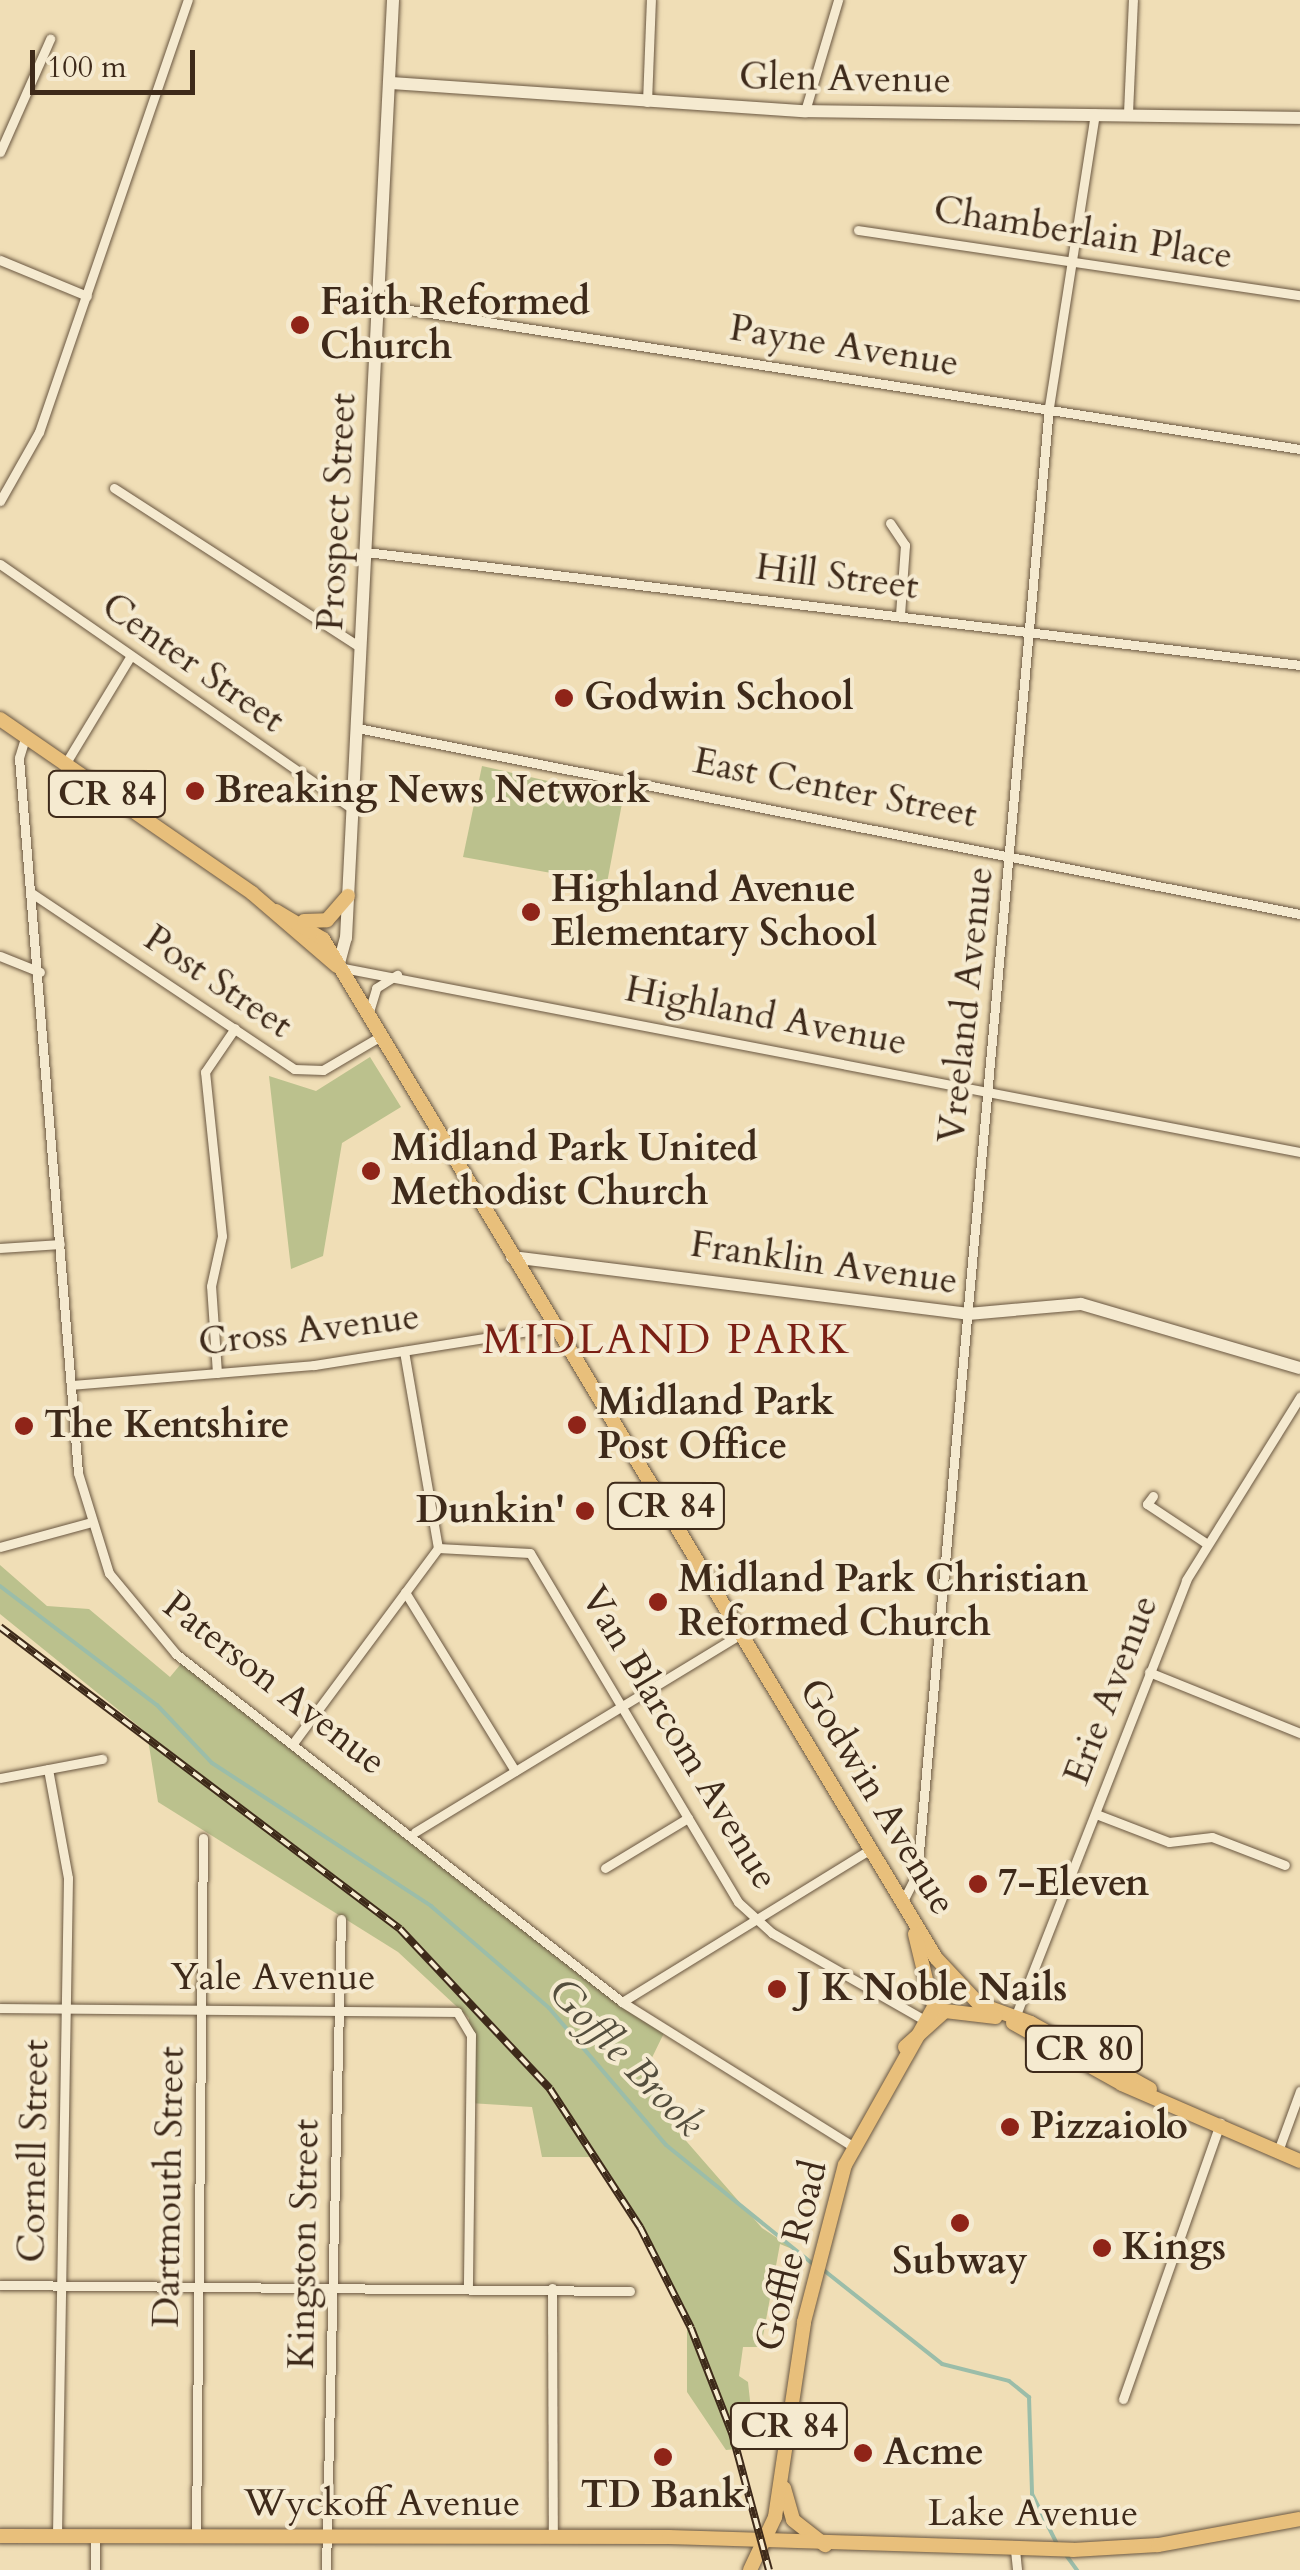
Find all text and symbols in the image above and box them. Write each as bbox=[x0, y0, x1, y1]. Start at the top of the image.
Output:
scale bar bbox=[35, 30, 200, 92]
text: 100 m bbox=[47, 47, 127, 88]
street label: Glen Avenue bbox=[739, 54, 951, 104]
street label: Chamberlain Place bbox=[930, 187, 1236, 279]
place label: Faith Reformed Church bbox=[320, 280, 590, 370]
street label: Payne Avenue bbox=[726, 305, 962, 387]
marker: Faith Reformed Church bbox=[289, 314, 311, 336]
street label: Prospect Street bbox=[308, 392, 366, 632]
street label: Hill Street bbox=[753, 544, 921, 610]
street label: Center Street bbox=[93, 583, 293, 743]
place label: Godwin School bbox=[584, 675, 854, 721]
marker: Godwin School bbox=[553, 687, 575, 709]
street label: East Center Street bbox=[690, 738, 980, 838]
road number: CR 84 bbox=[47, 764, 167, 824]
place label: Breaking News Network bbox=[215, 768, 650, 814]
marker: Breaking News Network bbox=[184, 780, 206, 802]
street label: Vreeland Avenue bbox=[929, 865, 1003, 1145]
place label: Highland Avenue Elementary School bbox=[551, 867, 877, 956]
marker: Highland Avenue Elementary School bbox=[520, 901, 542, 923]
street label: Post Street bbox=[135, 916, 301, 1048]
street label: Highland Avenue bbox=[621, 966, 911, 1066]
place label: Midland Park United Methodist Church bbox=[391, 1126, 758, 1216]
marker: Midland Park United Methodist Church bbox=[360, 1160, 382, 1182]
street label: Franklin Avenue bbox=[688, 1222, 960, 1304]
street label: Cross Avenue bbox=[196, 1294, 422, 1366]
district label: MIDLAND PARK bbox=[482, 1315, 852, 1365]
place label: Midland Park Post Office bbox=[597, 1380, 834, 1470]
place label: The Kentshire bbox=[44, 1403, 289, 1449]
marker: Midland Park Post Office bbox=[566, 1414, 588, 1436]
marker: The Kentshire bbox=[13, 1415, 35, 1437]
road number: CR 84 bbox=[606, 1476, 726, 1536]
place label: Dunkin' bbox=[416, 1488, 565, 1534]
marker: Dunkin' bbox=[574, 1500, 596, 1522]
place label: Midland Park Christian Reformed Church bbox=[678, 1557, 1089, 1646]
street label: Van Blarcom Avenue bbox=[571, 1578, 787, 1898]
street label: Paterson Avenue bbox=[153, 1583, 395, 1785]
street label: Erie Avenue bbox=[1054, 1589, 1168, 1791]
marker: Midland Park Christian Reformed Church bbox=[647, 1591, 669, 1613]
street label: Godwin Avenue bbox=[789, 1671, 965, 1923]
place label: 7-Eleven bbox=[998, 1861, 1149, 1907]
marker: 7-Eleven bbox=[967, 1873, 989, 1895]
street label: Yale Avenue bbox=[170, 1955, 376, 2001]
place label: J K Noble Nails bbox=[797, 1966, 1067, 2012]
water label: Goffle Brook bbox=[538, 1969, 714, 2147]
marker: J K Noble Nails bbox=[766, 1978, 788, 2000]
road number: CR 80 bbox=[1024, 2019, 1144, 2079]
street label: Cornell Street bbox=[9, 2039, 59, 2263]
street label: Dartmouth Street bbox=[144, 2046, 194, 2328]
place label: Pizzaiolo bbox=[1030, 2104, 1188, 2150]
marker: Pizzaiolo bbox=[999, 2116, 1021, 2138]
street label: Kingston Street bbox=[279, 2118, 329, 2370]
street label: Goffle Road bbox=[746, 2156, 838, 2356]
marker: Subway bbox=[949, 2212, 971, 2234]
place label: Kings bbox=[1122, 2225, 1226, 2271]
marker: Kings bbox=[1091, 2237, 1113, 2259]
place label: Subway bbox=[892, 2239, 1028, 2285]
road number: CR 84 bbox=[729, 2396, 849, 2456]
place label: Acme bbox=[883, 2430, 984, 2476]
marker: Acme bbox=[852, 2442, 874, 2464]
marker: TD Bank bbox=[652, 2446, 674, 2468]
place label: TD Bank bbox=[580, 2473, 746, 2519]
street label: Wyckoff Avenue bbox=[244, 2481, 520, 2527]
street label: Lake Avenue bbox=[928, 2491, 1138, 2537]

